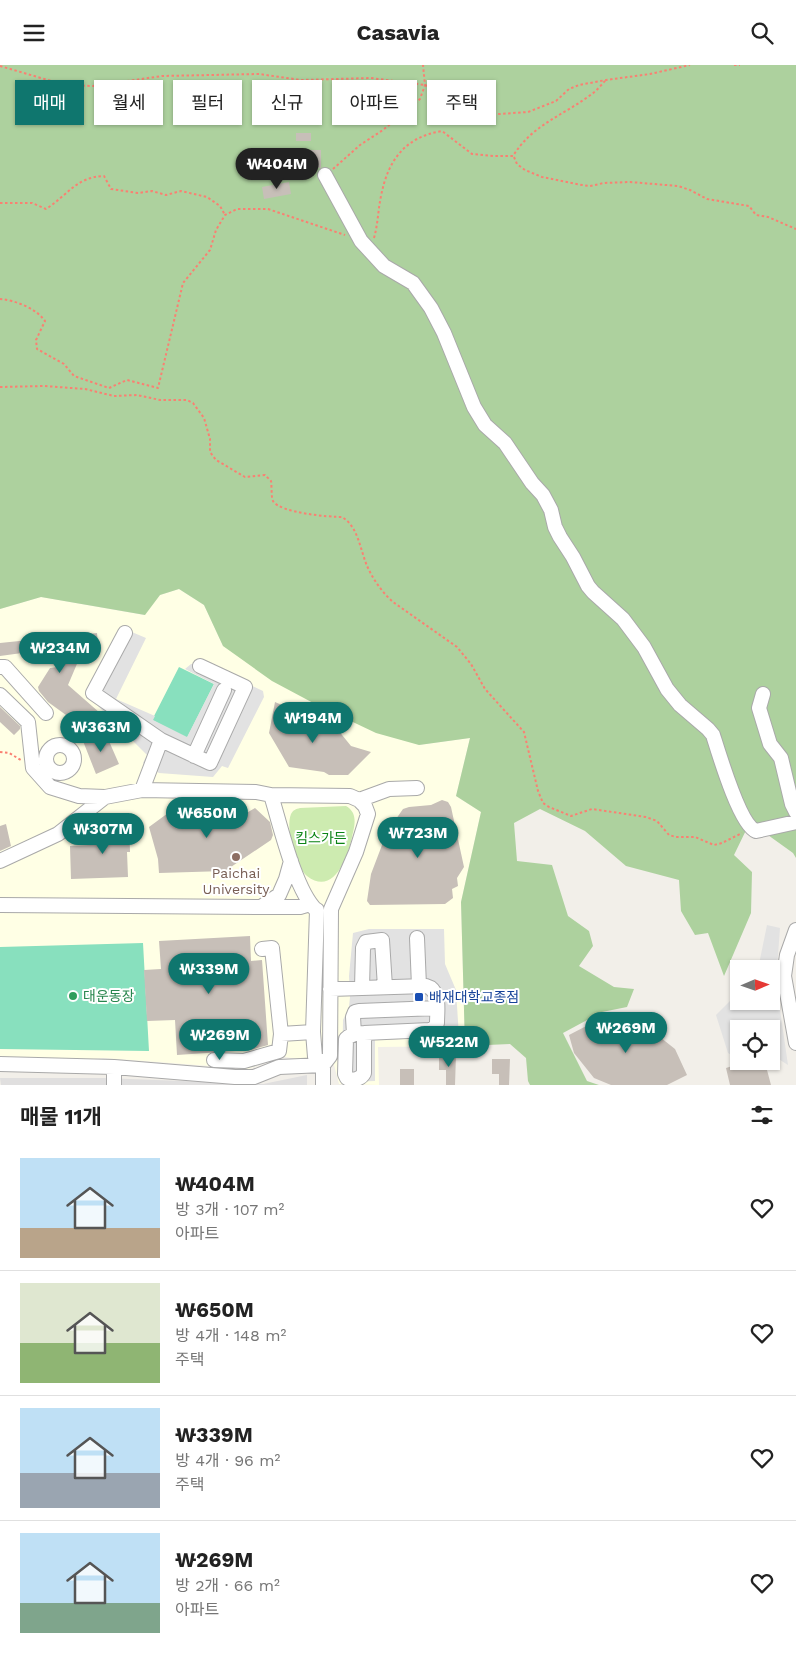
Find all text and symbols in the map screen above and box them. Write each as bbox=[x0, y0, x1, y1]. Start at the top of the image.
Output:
icon: menu bbox=[20, 19, 48, 47]
icon: search bbox=[748, 19, 776, 47]
text: Casavia bbox=[356, 20, 440, 45]
chip: 매매 bbox=[15, 80, 84, 125]
chip: 월세 bbox=[94, 80, 163, 125]
chip: 필터 bbox=[173, 80, 242, 125]
chip: 신규 bbox=[252, 80, 322, 125]
chip: 아파트 bbox=[332, 80, 417, 125]
chip: 주택 bbox=[427, 80, 496, 125]
pin: ₩404M bbox=[242, 147, 312, 190]
text: ₩404M bbox=[247, 154, 307, 173]
pin: ₩234M bbox=[25, 631, 95, 674]
text: ₩234M bbox=[30, 638, 90, 657]
pin: ₩194M bbox=[278, 701, 348, 744]
text: ₩194M bbox=[284, 708, 342, 727]
pin: ₩363M bbox=[66, 711, 136, 753]
text: ₩363M bbox=[71, 717, 131, 736]
pin: ₩650M bbox=[172, 797, 242, 839]
text: ₩650M bbox=[177, 803, 237, 822]
pin: ₩307M bbox=[68, 813, 138, 855]
pin: ₩723M bbox=[383, 817, 453, 859]
text: ₩307M bbox=[73, 819, 133, 838]
text: ₩723M bbox=[388, 823, 448, 842]
park label: 킴스가든 bbox=[295, 830, 347, 846]
marker: Paichai University bbox=[230, 851, 242, 863]
place label: Paichai University bbox=[202, 865, 270, 897]
pin: ₩339M bbox=[174, 953, 244, 995]
text: ₩339M bbox=[179, 959, 239, 978]
north arrow bbox=[730, 960, 780, 1010]
map controls bbox=[730, 960, 780, 1070]
place label: 대운동장 bbox=[83, 988, 135, 1004]
place label: 배재대학교종점 bbox=[429, 989, 519, 1005]
marker: 대운동장 bbox=[67, 990, 79, 1002]
marker: 배재대학교종점 bbox=[413, 991, 425, 1003]
pin: ₩269M bbox=[591, 1011, 661, 1054]
text: ₩269M bbox=[596, 1018, 656, 1037]
pin: ₩269M bbox=[185, 1019, 255, 1061]
button: locate bbox=[730, 1020, 780, 1070]
text: ₩269M bbox=[190, 1025, 250, 1044]
pin: ₩522M bbox=[414, 1025, 484, 1068]
text: ₩522M bbox=[420, 1032, 478, 1051]
icon: filters bbox=[748, 1101, 776, 1129]
text: 매물 11개 bbox=[20, 1104, 102, 1129]
text: ₩404M bbox=[175, 1171, 255, 1196]
icon: home bbox=[60, 1178, 120, 1238]
icon: heart bbox=[748, 1194, 776, 1222]
text: 방 3개 · 107 m² bbox=[175, 1200, 284, 1219]
text: 아파트 bbox=[175, 1224, 219, 1243]
text: ₩650M bbox=[175, 1297, 254, 1322]
icon: home bbox=[60, 1303, 120, 1363]
icon: heart bbox=[748, 1319, 776, 1347]
text: 방 4개 · 148 m² bbox=[175, 1326, 286, 1345]
text: 주택 bbox=[175, 1350, 204, 1369]
text: ₩339M bbox=[175, 1422, 253, 1447]
icon: home bbox=[60, 1428, 120, 1488]
icon: heart bbox=[748, 1444, 776, 1472]
text: 방 4개 · 96 m² bbox=[175, 1451, 280, 1470]
text: 주택 bbox=[175, 1475, 204, 1494]
text: ₩269M bbox=[175, 1547, 253, 1572]
icon: home bbox=[60, 1553, 120, 1613]
icon: heart bbox=[748, 1569, 776, 1597]
text: 방 2개 · 66 m² bbox=[175, 1576, 280, 1595]
text: 아파트 bbox=[175, 1600, 219, 1619]

